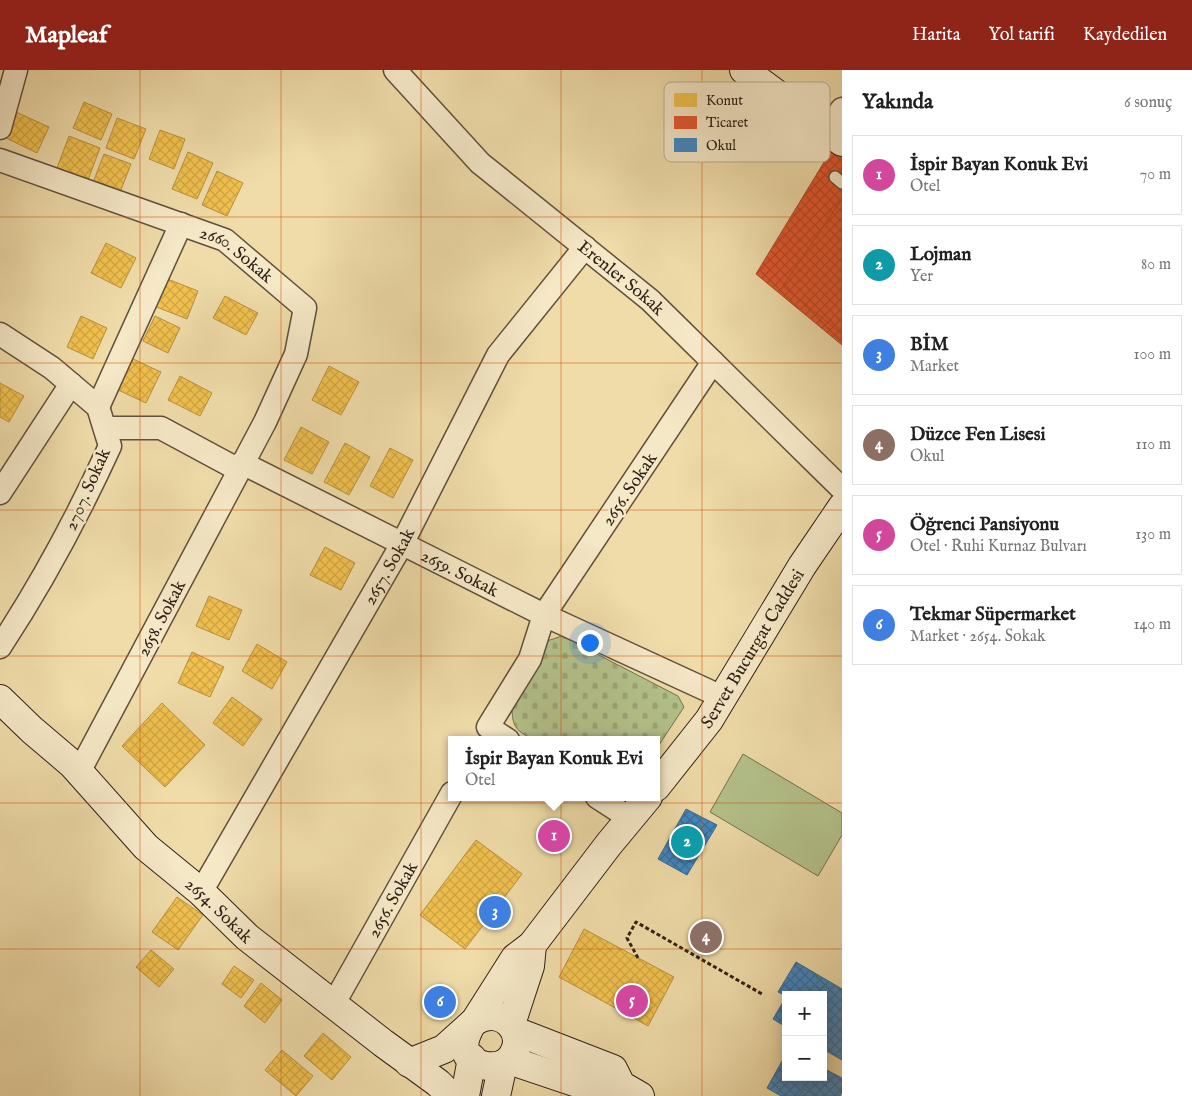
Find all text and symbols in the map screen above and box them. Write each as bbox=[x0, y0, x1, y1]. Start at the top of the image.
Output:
text: Mapleaf bbox=[25, 20, 107, 51]
text: Harita bbox=[912, 24, 961, 47]
text: Yol tarifi bbox=[989, 24, 1055, 47]
text: Kaydedilen bbox=[1083, 24, 1167, 47]
legend bbox=[664, 82, 830, 162]
text: Yakında bbox=[862, 89, 933, 116]
text: Konut bbox=[706, 92, 743, 110]
text: 6 sonuç bbox=[1124, 93, 1172, 113]
text: Ticaret bbox=[706, 114, 749, 132]
text: Okul bbox=[706, 137, 736, 155]
text: İspir Bayan Konuk Evi bbox=[910, 153, 1088, 177]
text: 1 bbox=[876, 165, 882, 185]
text: 70 m bbox=[1140, 165, 1171, 185]
text: Otel bbox=[910, 177, 940, 197]
street label: 2660. Sokak bbox=[196, 222, 278, 289]
street label: Erenler Sokak bbox=[572, 236, 669, 321]
text: Lojman bbox=[910, 243, 971, 267]
text: 2 bbox=[875, 255, 883, 275]
text: 80 m bbox=[1141, 255, 1171, 275]
text: Yer bbox=[910, 267, 933, 287]
text: BİM bbox=[910, 333, 949, 357]
text: 3 bbox=[876, 345, 882, 365]
text: 100 m bbox=[1134, 345, 1171, 365]
text: Market bbox=[910, 357, 959, 377]
text: Düzce Fen Lisesi bbox=[910, 423, 1046, 447]
text: 4 bbox=[875, 435, 883, 455]
text: 110 m bbox=[1135, 435, 1171, 455]
street label: 2707. Sokak bbox=[60, 445, 117, 534]
text: Okul bbox=[910, 447, 944, 467]
street label: 2656. Sokak bbox=[597, 448, 663, 531]
text: Öğrenci Pansiyonu bbox=[910, 513, 1059, 537]
street label: 2657. Sokak bbox=[359, 524, 421, 610]
text: 5 bbox=[876, 525, 882, 545]
text: 130 m bbox=[1135, 525, 1171, 545]
text: Otel · Ruhi Kurnaz Bulvarı bbox=[910, 537, 1087, 557]
street label: 2659. Sokak bbox=[417, 545, 502, 603]
street label: Servet Bucurgat Caddesi bbox=[696, 565, 811, 734]
street label: 2658. Sokak bbox=[133, 576, 192, 661]
text: Tekmar Süpermarket bbox=[910, 603, 1076, 627]
text: 6 bbox=[876, 615, 882, 635]
text: 140 m bbox=[1133, 615, 1171, 635]
text: Market · 2654. Sokak bbox=[910, 627, 1045, 647]
your location bbox=[577, 630, 603, 656]
popup bbox=[448, 736, 660, 801]
text: İspir Bayan Konuk Evi bbox=[465, 747, 643, 771]
text: Otel bbox=[465, 771, 495, 791]
pin: 1 bbox=[538, 817, 570, 855]
pin: 2 bbox=[671, 823, 703, 861]
street label: 2656. Sokak bbox=[363, 858, 424, 942]
street label: 2654. Sokak bbox=[180, 873, 257, 949]
pin: 3 bbox=[479, 893, 511, 931]
pin: 4 bbox=[690, 918, 722, 956]
pin: 5 bbox=[616, 982, 648, 1020]
pin: 6 bbox=[424, 983, 456, 1021]
map controls bbox=[782, 991, 827, 1081]
button: + bbox=[782, 991, 827, 1036]
button: − bbox=[782, 1036, 827, 1081]

